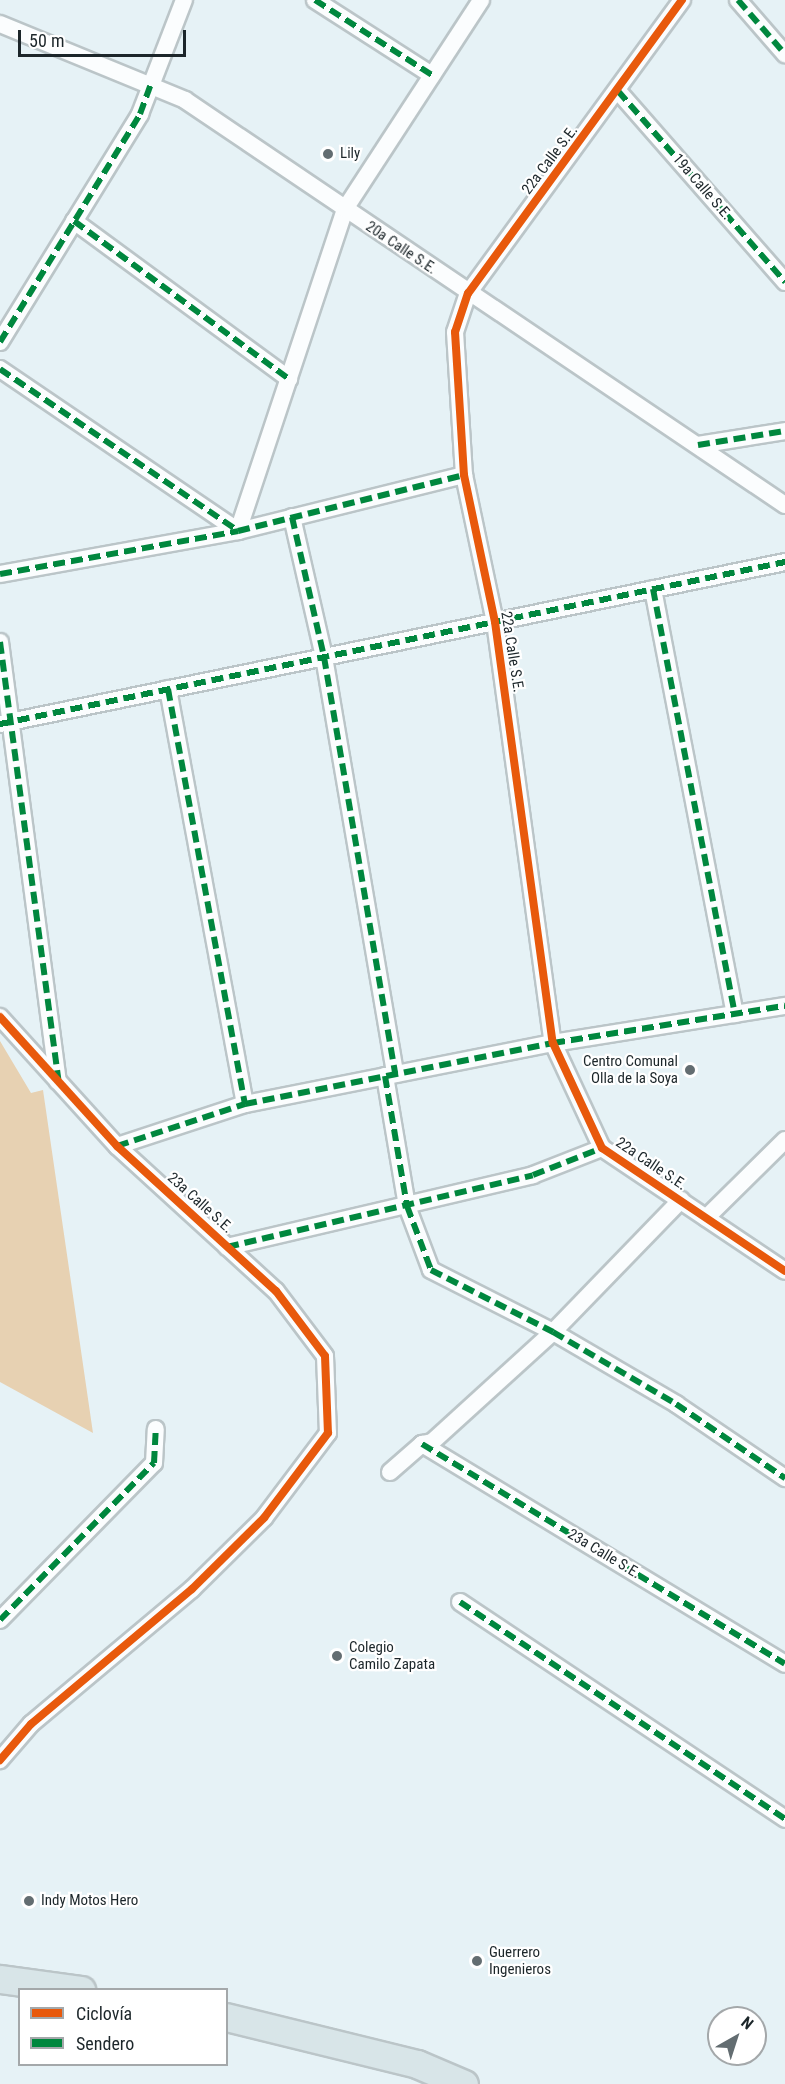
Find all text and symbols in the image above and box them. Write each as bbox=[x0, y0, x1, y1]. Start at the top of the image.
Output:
scale bar bbox=[21, 18, 189, 56]
text: 50 m bbox=[29, 30, 64, 51]
street label: 22a Calle S.E. bbox=[518, 122, 582, 198]
place label: Lily bbox=[340, 145, 360, 163]
marker: Lily bbox=[321, 147, 335, 161]
street label: 19a Calle S.E. bbox=[668, 150, 736, 224]
street label: 20a Calle S.E. bbox=[362, 218, 440, 278]
street label: 22a Calle S.E. bbox=[497, 610, 527, 694]
place label: Centro Comunal Olla de la Soya bbox=[583, 1052, 678, 1087]
marker: Centro Comunal Olla de la Soya bbox=[683, 1063, 697, 1077]
street label: 22a Calle S.E. bbox=[612, 1134, 690, 1194]
street label: 23a Calle S.E. bbox=[164, 1169, 236, 1237]
street label: 23a Calle S.E. bbox=[564, 1525, 644, 1583]
place label: Colegio Camilo Zapata bbox=[349, 1638, 435, 1673]
marker: Colegio Camilo Zapata bbox=[330, 1649, 344, 1663]
place label: Indy Motos Hero bbox=[41, 1892, 138, 1910]
marker: Indy Motos Hero bbox=[22, 1894, 36, 1908]
place label: Guerrero Ingenieros bbox=[489, 1943, 551, 1978]
marker: Guerrero Ingenieros bbox=[470, 1954, 484, 1968]
legend bbox=[18, 1988, 228, 2066]
text: Ciclovía bbox=[76, 2003, 132, 2024]
north arrow bbox=[707, 2006, 767, 2066]
text: N bbox=[738, 2013, 757, 2034]
text: Sendero bbox=[76, 2033, 134, 2054]

